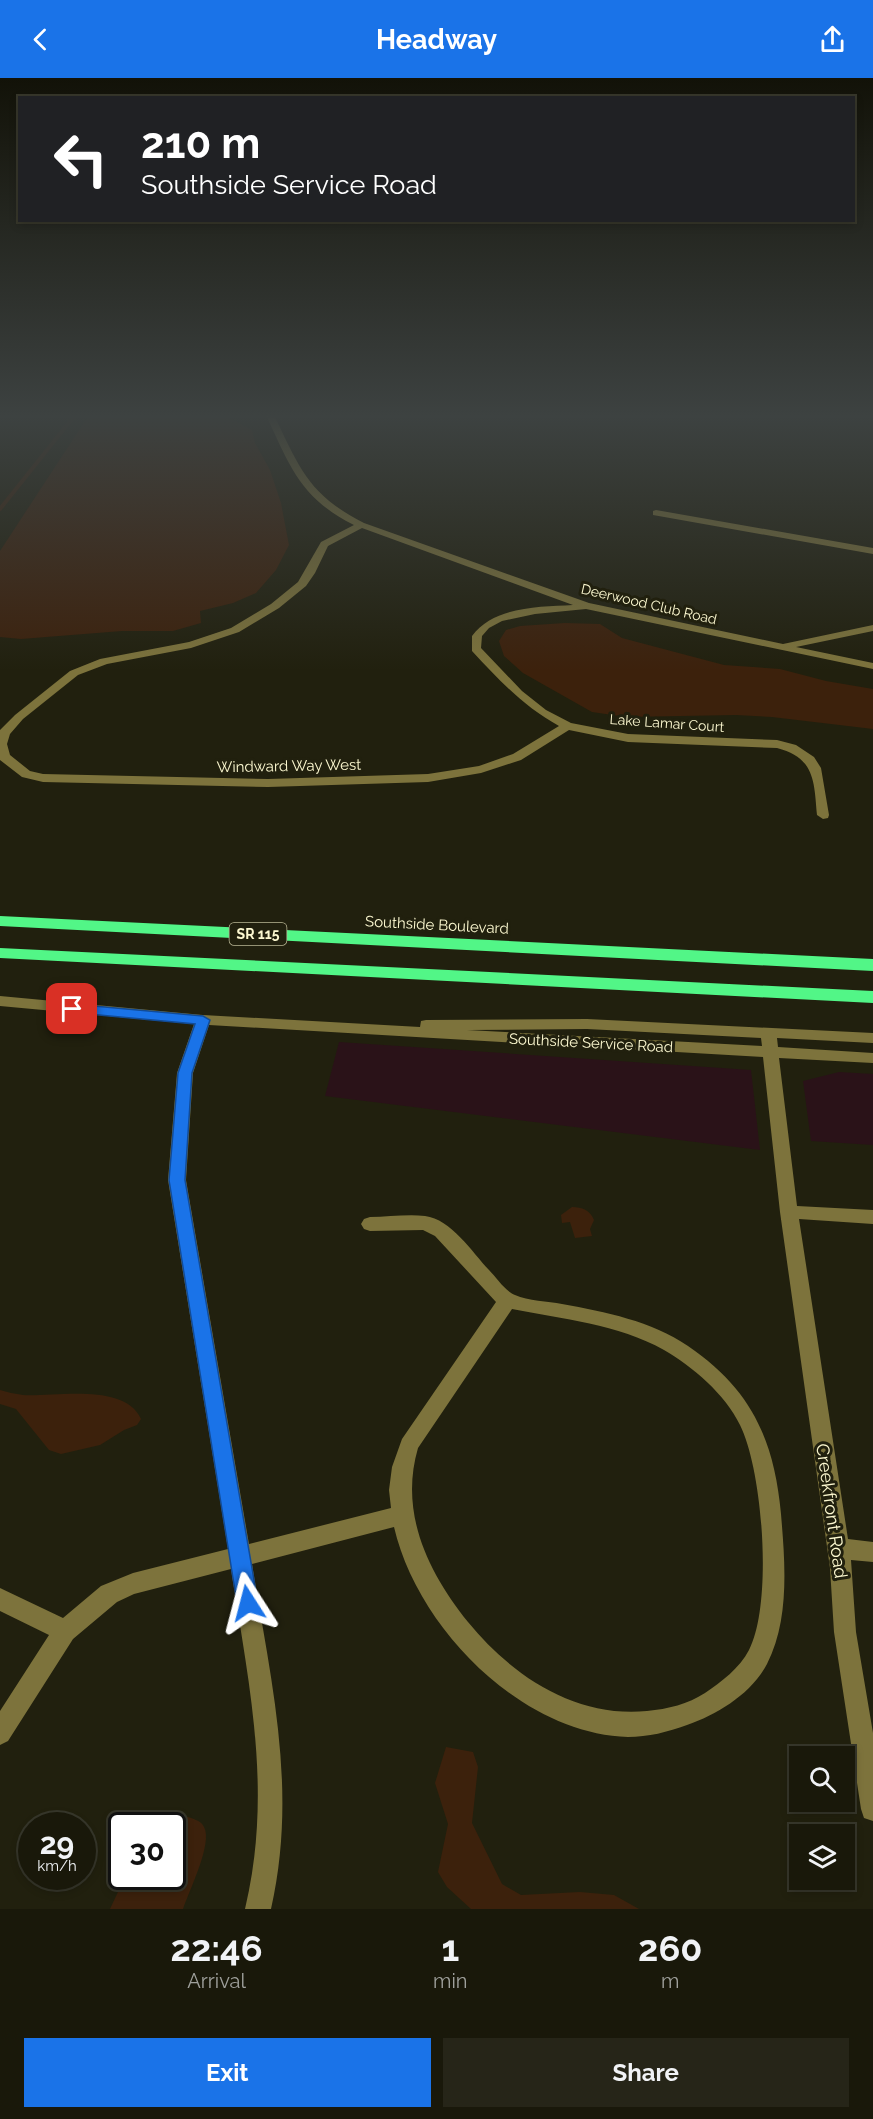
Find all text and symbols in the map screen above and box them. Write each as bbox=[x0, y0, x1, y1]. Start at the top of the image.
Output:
icon: back bbox=[24, 23, 57, 56]
icon: share bbox=[816, 23, 849, 56]
text: Headway bbox=[376, 24, 497, 55]
text: 210 m bbox=[141, 119, 260, 168]
icon: left bbox=[42, 120, 120, 198]
text: Southside Service Road bbox=[141, 169, 437, 200]
street label: Deerwood Club Road bbox=[580, 581, 718, 627]
street label: Lake Lamar Court bbox=[609, 711, 725, 735]
street label: Windward Way West bbox=[217, 756, 361, 776]
street label: Southside Boulevard bbox=[365, 912, 509, 938]
road number: SR 115 bbox=[230, 923, 286, 945]
pin bbox=[46, 983, 97, 1034]
icon: arrive bbox=[55, 992, 88, 1025]
street label: Southside Service Road bbox=[508, 1030, 674, 1056]
street label: Creekfront Road bbox=[812, 1442, 852, 1580]
position arrow bbox=[216, 1571, 280, 1635]
map controls bbox=[789, 1746, 855, 1890]
button: search bbox=[789, 1746, 855, 1812]
speed limit sign: 30 bbox=[108, 1812, 186, 1890]
button: layers bbox=[789, 1824, 855, 1890]
text: 29 bbox=[40, 1826, 74, 1861]
text: km/h bbox=[37, 1857, 77, 1875]
text: 22:46 bbox=[171, 1927, 263, 1969]
text: 1 bbox=[441, 1927, 459, 1969]
text: 260 bbox=[638, 1927, 702, 1969]
text: Arrival bbox=[187, 1969, 246, 1993]
text: min bbox=[433, 1969, 468, 1993]
text: m bbox=[661, 1969, 679, 1993]
button: Exit bbox=[24, 2038, 431, 2107]
button: Share bbox=[443, 2038, 849, 2107]

